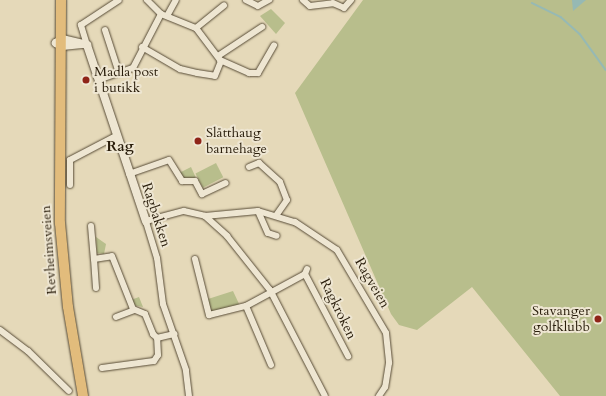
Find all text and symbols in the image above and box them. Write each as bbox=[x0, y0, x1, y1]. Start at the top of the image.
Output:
place label: Madla post i butikk bbox=[94, 64, 158, 96]
marker: Madla post i butikk bbox=[81, 75, 91, 85]
place label: Slåtthaug barnehage bbox=[206, 125, 267, 158]
marker: Slåtthaug barnehage bbox=[193, 136, 203, 146]
district label: Rag bbox=[106, 138, 134, 156]
street label: Ragbakken bbox=[138, 181, 174, 249]
street label: Revheimsveien bbox=[38, 205, 60, 295]
street label: Ragveien bbox=[351, 255, 393, 311]
street label: Ragkroken bbox=[316, 276, 360, 342]
place label: Stavanger golfklubb bbox=[532, 303, 590, 336]
marker: Stavanger golfklubb bbox=[593, 314, 603, 324]

